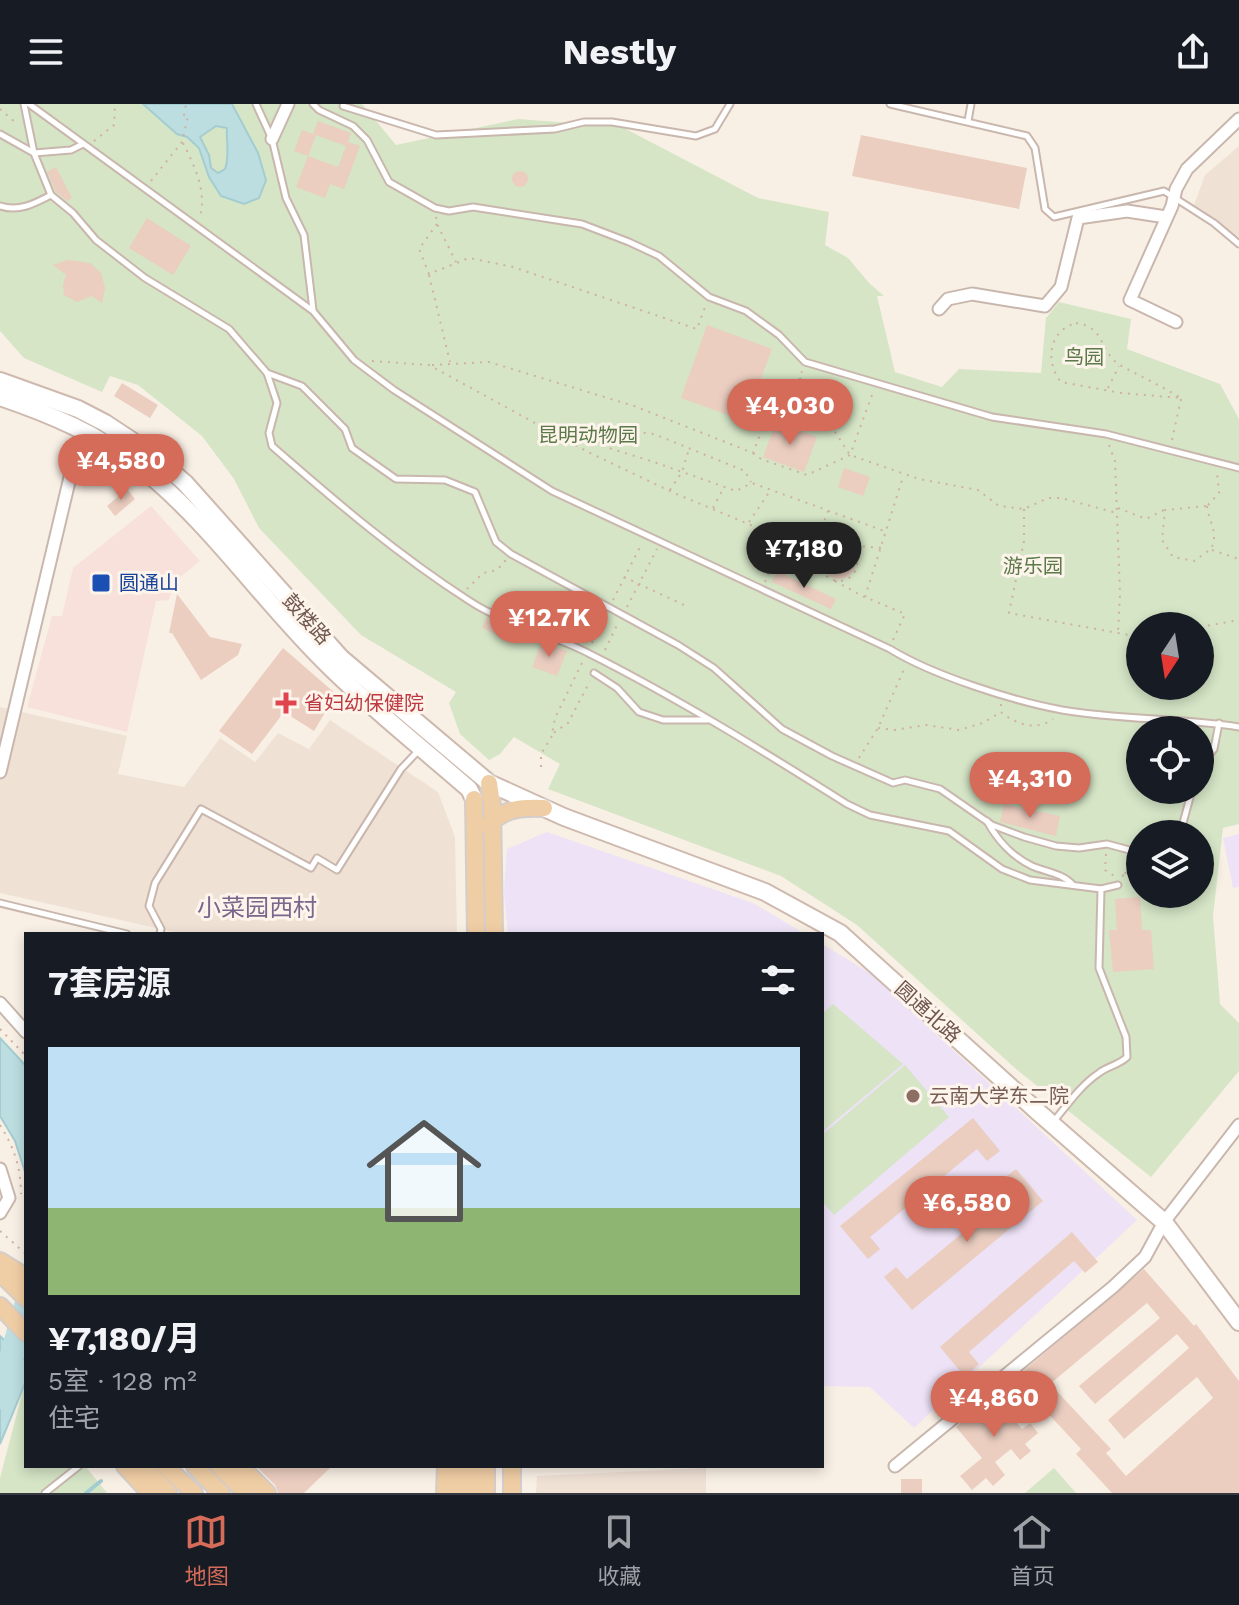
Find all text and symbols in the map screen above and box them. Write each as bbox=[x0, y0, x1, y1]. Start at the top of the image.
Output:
icon: menu bbox=[24, 30, 68, 74]
icon: share bbox=[1171, 30, 1215, 74]
text: Nestly bbox=[563, 31, 676, 73]
park label: 鸟园 bbox=[1064, 345, 1104, 369]
pin: ¥4,030 bbox=[725, 379, 855, 447]
text: ¥4,030 bbox=[745, 390, 835, 420]
park label: 昆明动物园 bbox=[538, 423, 638, 447]
pin: ¥4,580 bbox=[56, 434, 186, 502]
text: ¥4,580 bbox=[76, 445, 166, 475]
pin: ¥7,180 bbox=[739, 522, 869, 590]
text: ¥7,180 bbox=[764, 533, 844, 563]
park label: 游乐园 bbox=[1003, 554, 1063, 578]
place label: 圆通山 bbox=[119, 571, 179, 595]
marker: 圆通山 bbox=[90, 572, 112, 594]
street label: 鼓楼路 bbox=[278, 589, 336, 649]
pin: ¥12.7K bbox=[484, 591, 614, 659]
text: ¥12.7K bbox=[508, 602, 590, 632]
north arrow bbox=[1126, 612, 1214, 700]
map controls bbox=[1126, 612, 1214, 908]
place label: 省妇幼保健院 bbox=[304, 691, 424, 715]
marker: 省妇幼保健院 bbox=[275, 692, 297, 714]
button: locate bbox=[1126, 716, 1214, 804]
pin: ¥4,310 bbox=[965, 752, 1095, 820]
text: ¥4,310 bbox=[988, 763, 1072, 793]
button: layers bbox=[1126, 820, 1214, 908]
district label: 小菜园西村 bbox=[197, 894, 317, 922]
icon: filters bbox=[756, 958, 800, 1002]
text: 7套房源 bbox=[48, 963, 171, 1003]
street label: 圆通北路 bbox=[890, 976, 966, 1048]
place label: 云南大学东二院 bbox=[929, 1084, 1069, 1108]
marker: 云南大学东二院 bbox=[904, 1087, 922, 1105]
icon: home bbox=[352, 1099, 496, 1243]
pin: ¥6,580 bbox=[902, 1176, 1032, 1244]
text: ¥6,580 bbox=[922, 1187, 1012, 1217]
text: ¥7,180/月 bbox=[48, 1318, 201, 1358]
text: 5室 · 128 m² bbox=[48, 1366, 197, 1396]
pin: ¥4,860 bbox=[929, 1371, 1059, 1439]
text: ¥4,860 bbox=[949, 1382, 1039, 1412]
text: 住宅 bbox=[48, 1403, 100, 1433]
tab: 地图 bbox=[184, 1510, 229, 1590]
tab: 收藏 bbox=[597, 1510, 642, 1590]
tab: 首页 bbox=[1010, 1510, 1055, 1590]

